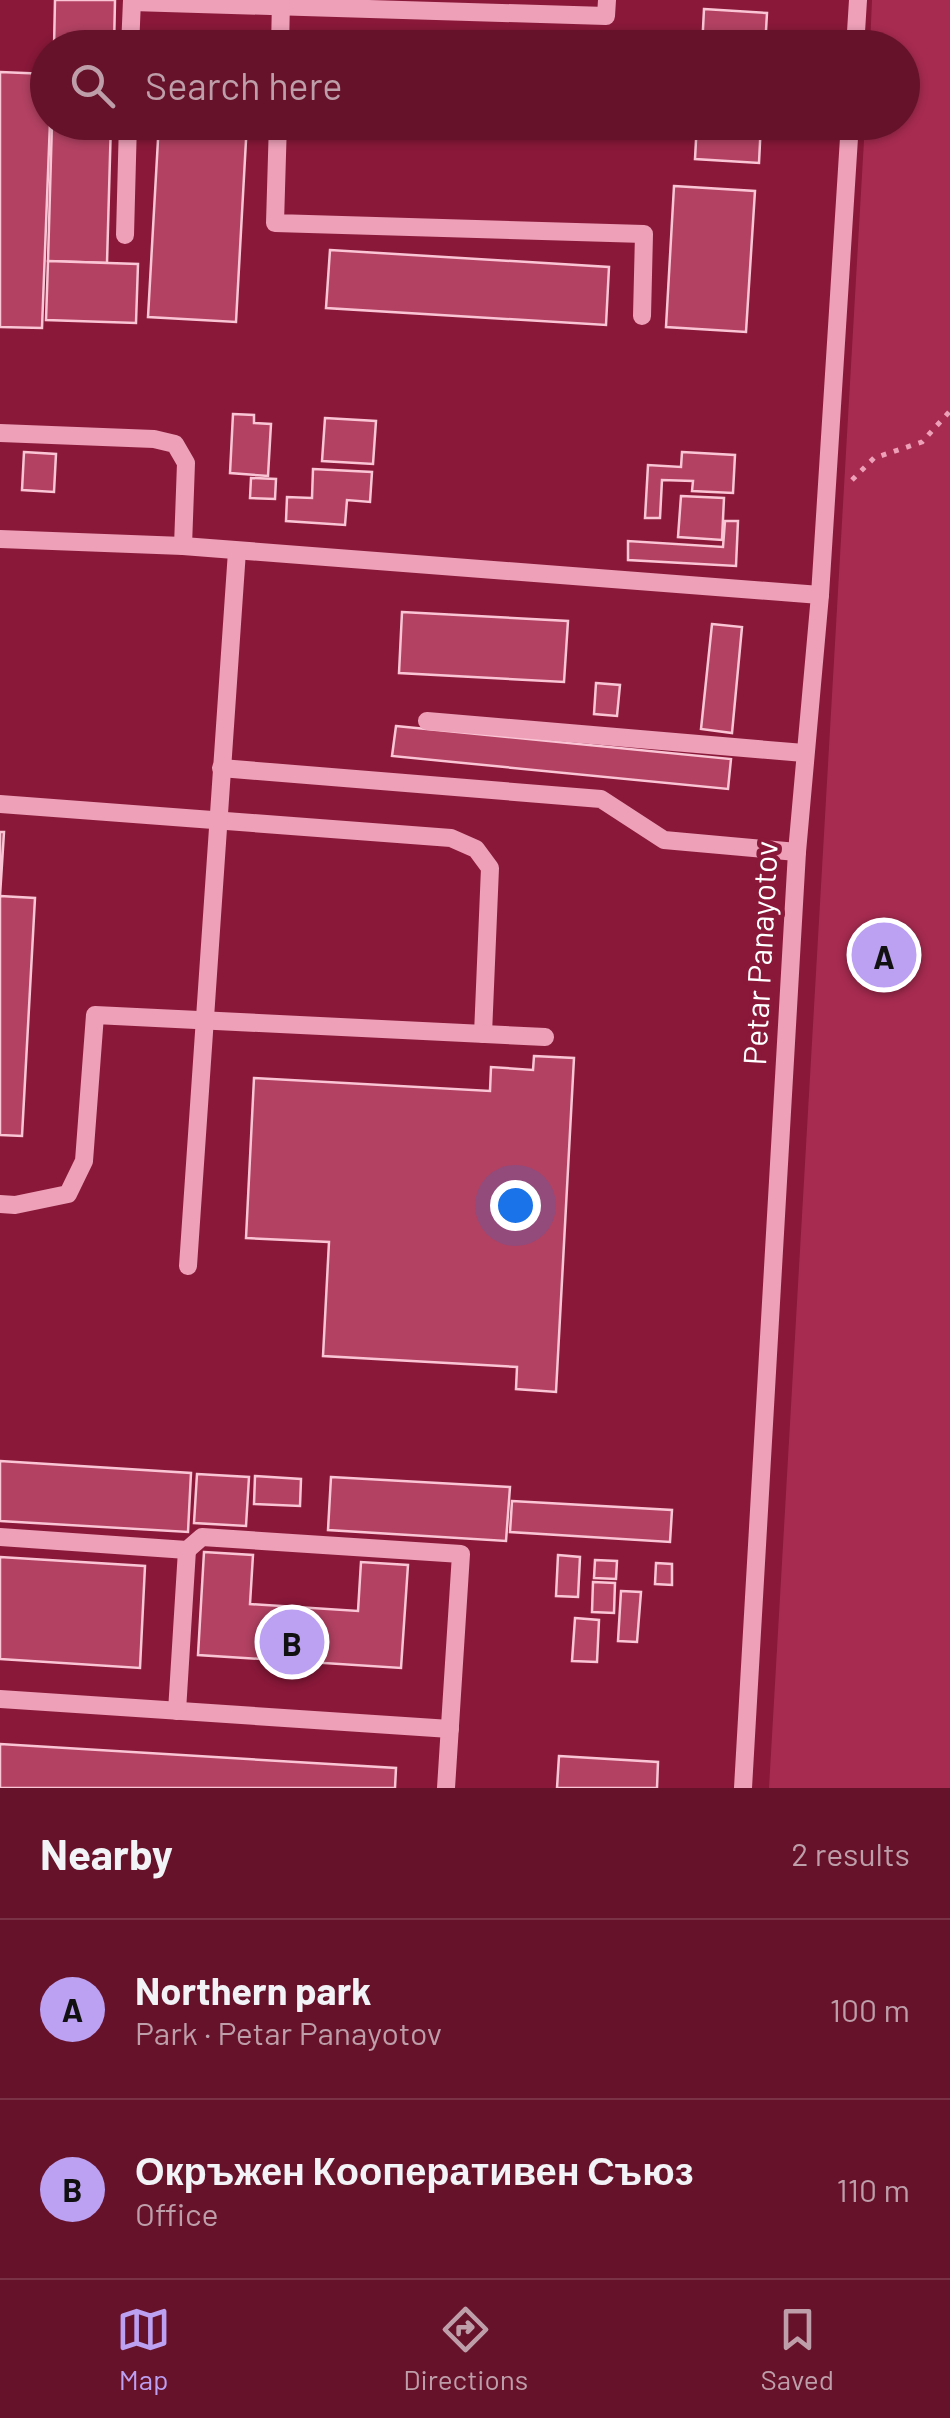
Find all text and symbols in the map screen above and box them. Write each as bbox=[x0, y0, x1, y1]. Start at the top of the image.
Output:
search box bbox=[30, 30, 920, 140]
icon: search bbox=[65, 58, 120, 113]
text: Search here bbox=[145, 62, 343, 108]
street label: Petar Panayotov bbox=[734, 840, 784, 1066]
pin: A bbox=[852, 918, 916, 992]
your location bbox=[490, 1180, 541, 1231]
pin: B bbox=[260, 1604, 324, 1680]
text: Nearby bbox=[40, 1828, 173, 1878]
text: 2 results bbox=[791, 1834, 910, 1872]
text: Northern park bbox=[135, 1967, 371, 2013]
text: A bbox=[62, 1990, 83, 2028]
text: 100 m bbox=[830, 1990, 910, 2028]
text: Park · Petar Panayotov bbox=[135, 2013, 442, 2051]
text: Окръжен Кооперативен Съюз bbox=[135, 2147, 694, 2193]
text: B bbox=[63, 2170, 82, 2208]
text: 110 m bbox=[837, 2170, 910, 2208]
text: Office bbox=[135, 2194, 219, 2232]
tab: Map bbox=[116, 2302, 171, 2396]
tab: Directions bbox=[403, 2302, 528, 2396]
tab: Saved bbox=[760, 2302, 834, 2396]

